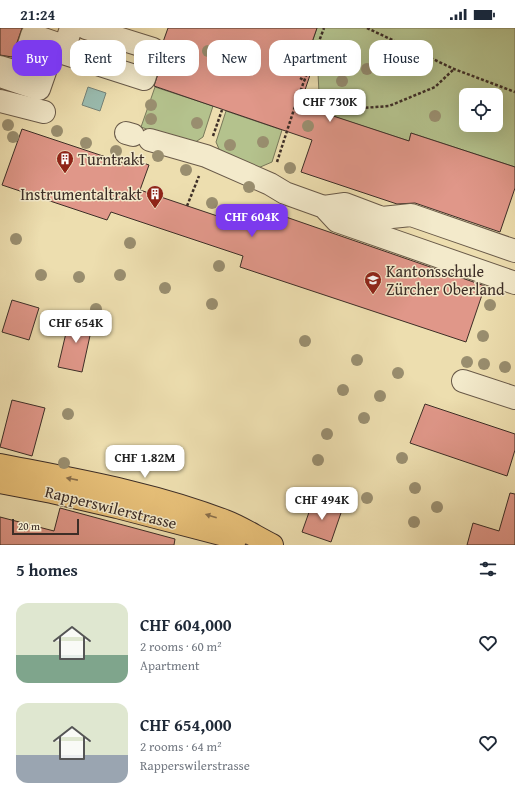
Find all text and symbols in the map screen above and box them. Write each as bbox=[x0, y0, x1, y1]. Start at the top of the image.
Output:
text: 21:24 bbox=[20, 4, 55, 25]
chip: Buy bbox=[12, 40, 62, 76]
chip: Rent bbox=[70, 40, 126, 76]
chip: Filters bbox=[134, 40, 199, 76]
chip: New bbox=[207, 40, 261, 76]
chip: Apartment bbox=[269, 40, 361, 76]
chip: House bbox=[369, 40, 433, 76]
map controls bbox=[459, 88, 503, 132]
button: locate bbox=[459, 88, 503, 132]
pin: CHF 730K bbox=[289, 89, 371, 123]
text: CHF 730K bbox=[303, 92, 357, 111]
place label: Turntrakt bbox=[78, 147, 145, 171]
building icon: Turntrakt bbox=[55, 149, 75, 174]
place label: Instrumentaltrakt bbox=[20, 182, 142, 206]
building icon: Instrumentaltrakt bbox=[145, 184, 165, 209]
pin: CHF 604K bbox=[211, 204, 293, 238]
text: CHF 604K bbox=[225, 207, 279, 226]
place label: Kantonsschule Zürcher Oberland bbox=[386, 259, 505, 301]
school or university icon: Kantonsschule Zürcher Oberland bbox=[363, 270, 383, 295]
pin: CHF 654K bbox=[35, 310, 117, 344]
text: CHF 654K bbox=[49, 313, 103, 332]
pin: CHF 1.82M bbox=[99, 445, 191, 479]
text: CHF 1.82M bbox=[114, 448, 176, 467]
one-way arrow bbox=[66, 476, 78, 482]
street label: Rapperswilerstrasse bbox=[43, 479, 179, 535]
pin: CHF 494K bbox=[281, 487, 363, 521]
text: CHF 494K bbox=[295, 490, 349, 509]
one-way arrow bbox=[205, 513, 217, 519]
scale bar bbox=[12, 517, 79, 536]
text: 20 m bbox=[18, 518, 40, 534]
text: 5 homes bbox=[16, 557, 78, 582]
icon: filters bbox=[477, 558, 499, 580]
text: CHF 604,000 bbox=[140, 612, 232, 637]
icon: home bbox=[48, 619, 96, 667]
icon: heart bbox=[477, 632, 499, 654]
text: 2 rooms · 60 m² bbox=[140, 637, 222, 656]
text: Apartment bbox=[140, 656, 200, 675]
text: CHF 654,000 bbox=[140, 712, 232, 737]
icon: home bbox=[48, 719, 96, 767]
icon: heart bbox=[477, 732, 499, 754]
text: 2 rooms · 64 m² bbox=[140, 737, 222, 756]
text: Rapperswilerstrasse bbox=[140, 756, 250, 775]

